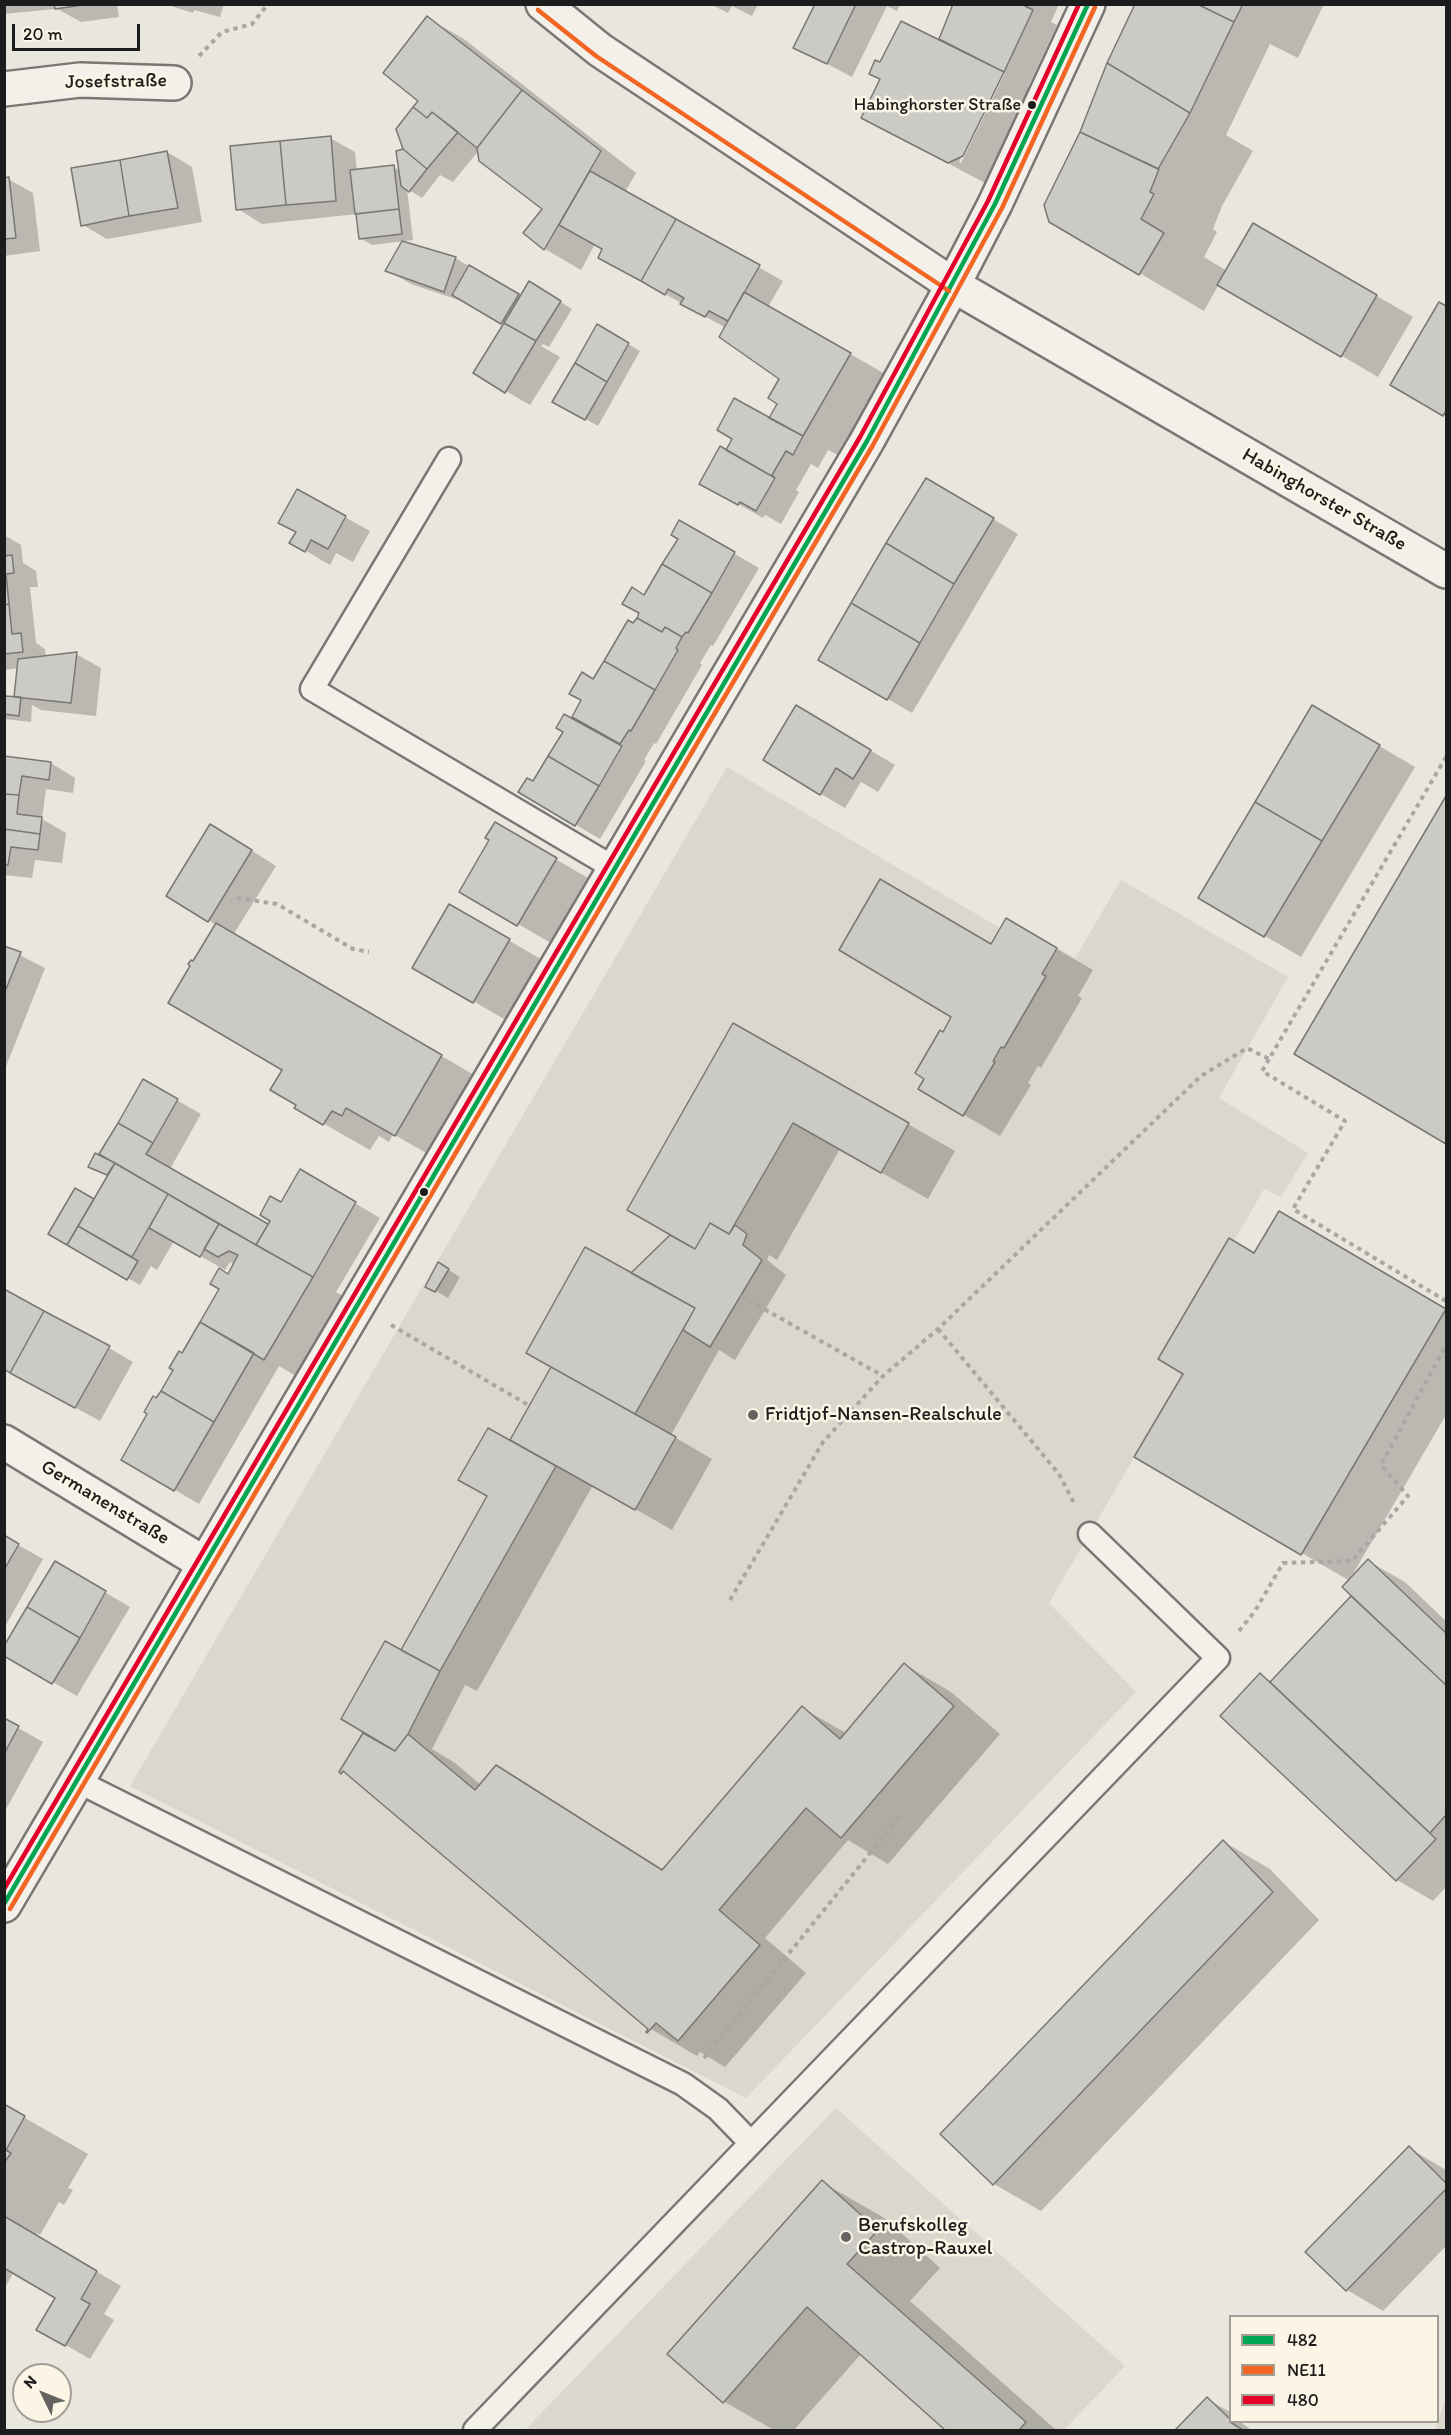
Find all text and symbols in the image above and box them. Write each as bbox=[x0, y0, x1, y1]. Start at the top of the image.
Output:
scale bar bbox=[15, 12, 142, 50]
text: 20 m bbox=[23, 23, 63, 45]
street label: Josefstraße bbox=[65, 69, 167, 95]
place label: Habinghorster Straße bbox=[854, 94, 1021, 116]
marker: Habinghorster Straße bbox=[1026, 99, 1038, 111]
street label: Habinghorster Straße bbox=[1238, 443, 1410, 557]
unlabelled marker bbox=[418, 1186, 430, 1198]
place label: Fridtjof-Nansen-Realschule bbox=[765, 1403, 1002, 1427]
marker: Fridtjof-Nansen-Realschule bbox=[746, 1408, 760, 1422]
street label: Germanenstraße bbox=[36, 1455, 174, 1551]
place label: Berufskolleg Castrop-Rauxel bbox=[858, 2214, 992, 2261]
marker: Berufskolleg Castrop-Rauxel bbox=[839, 2230, 853, 2244]
legend bbox=[1229, 2315, 1439, 2423]
text: 482 bbox=[1287, 2329, 1317, 2351]
text: NE11 bbox=[1287, 2359, 1326, 2381]
north arrow bbox=[12, 2363, 72, 2423]
text: N bbox=[19, 2371, 41, 2392]
text: 480 bbox=[1287, 2389, 1319, 2411]

